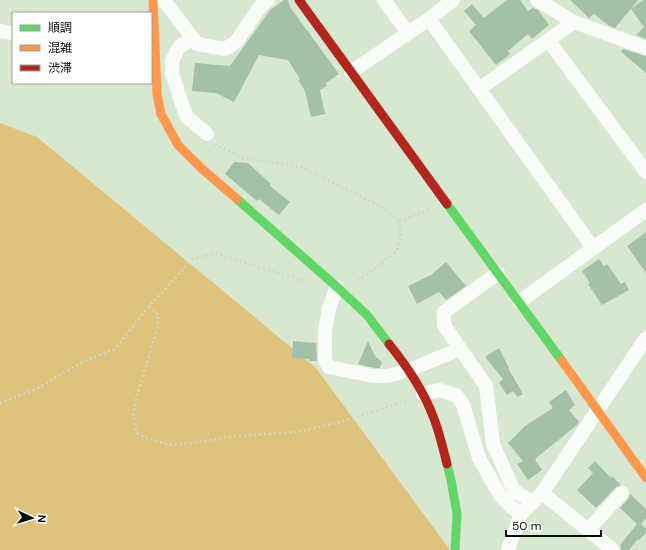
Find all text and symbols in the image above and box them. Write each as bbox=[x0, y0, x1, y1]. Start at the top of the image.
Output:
legend bbox=[12, 12, 152, 84]
text: 順調 bbox=[48, 20, 72, 36]
text: 混雑 bbox=[48, 40, 72, 56]
text: 渋滞 bbox=[48, 60, 72, 76]
north arrow bbox=[12, 498, 52, 538]
scale bar bbox=[506, 512, 601, 538]
text: N bbox=[35, 514, 49, 523]
text: 50 m bbox=[512, 518, 541, 534]

